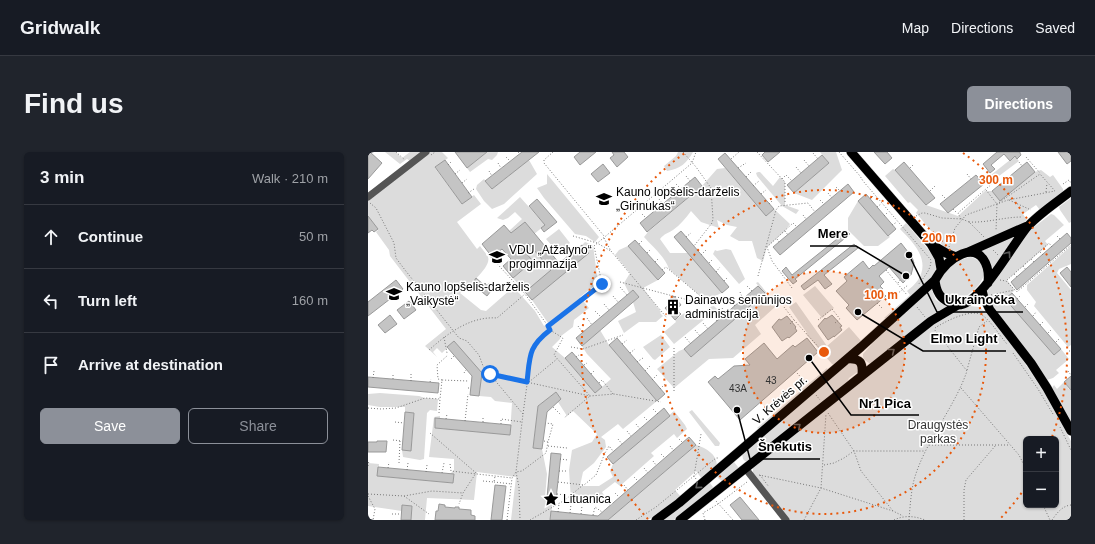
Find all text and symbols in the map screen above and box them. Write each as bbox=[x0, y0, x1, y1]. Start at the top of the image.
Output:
text: Gridwalk bbox=[20, 17, 100, 38]
text: Map bbox=[902, 20, 929, 36]
text: Directions bbox=[951, 20, 1013, 36]
text: Saved bbox=[1035, 20, 1075, 36]
button: Directions bbox=[967, 86, 1071, 122]
text: Find us bbox=[24, 88, 124, 119]
text: 3 min bbox=[40, 168, 84, 187]
text: Walk · 210 m bbox=[252, 171, 328, 186]
text: 300 m bbox=[979, 173, 1013, 187]
place label: Kauno lopšelis-darželis „Girinukas“ bbox=[616, 185, 739, 213]
school or university icon: Kauno lopšelis-darželis „Girinukas“ bbox=[595, 190, 613, 208]
callout: Mere bbox=[810, 221, 856, 246]
icon: ahead bbox=[40, 226, 62, 248]
text: Mere bbox=[818, 226, 848, 241]
text: Continue bbox=[78, 228, 143, 245]
text: 50 m bbox=[299, 229, 328, 244]
text: 200 m bbox=[922, 231, 956, 245]
place label: VDU „Atžalyno“ progimnazija bbox=[509, 243, 592, 271]
school or university icon: VDU „Atžalyno“ progimnazija bbox=[488, 248, 506, 266]
one-way arrow bbox=[1003, 251, 1011, 258]
route end bbox=[593, 275, 611, 293]
place label: Kauno lopšelis-darželis „Vaikystė“ bbox=[406, 280, 529, 308]
school or university icon: Kauno lopšelis-darželis „Vaikystė“ bbox=[385, 285, 403, 303]
callout: Ukrainočka bbox=[937, 287, 1023, 312]
text: 100 m bbox=[864, 288, 898, 302]
icon: left bbox=[40, 290, 62, 312]
text: Turn left bbox=[78, 292, 137, 309]
text: Ukrainočka bbox=[945, 292, 1016, 307]
text: 160 m bbox=[292, 293, 328, 308]
place label: Dainavos seniūnijos administracija bbox=[685, 293, 792, 321]
building icon: Dainavos seniūnijos administracija bbox=[664, 298, 682, 316]
callout: Elmo Light bbox=[923, 326, 1006, 351]
text: Elmo Light bbox=[930, 331, 998, 346]
centre of rings bbox=[817, 345, 831, 359]
one-way arrow bbox=[888, 349, 895, 356]
icon: arrive bbox=[40, 354, 62, 376]
text: Arrive at destination bbox=[78, 356, 223, 373]
route start bbox=[481, 365, 499, 383]
street label: V. Krėvės pr. bbox=[750, 373, 810, 427]
house number: 43 bbox=[765, 375, 777, 386]
house number: 43A bbox=[729, 383, 747, 394]
callout: Nr1 Pica bbox=[851, 390, 919, 415]
text: Nr1 Pica bbox=[859, 396, 912, 411]
button: Save bbox=[40, 408, 180, 444]
button: Share bbox=[188, 408, 328, 444]
park label: Draugystės parkas bbox=[908, 418, 968, 446]
one-way arrow bbox=[793, 424, 800, 431]
callout: Šnekutis bbox=[750, 434, 820, 459]
map controls bbox=[1023, 436, 1059, 508]
button: + bbox=[1023, 436, 1059, 472]
text: Šnekutis bbox=[758, 439, 812, 454]
button: − bbox=[1023, 472, 1059, 508]
one-way arrow bbox=[695, 482, 703, 489]
place icon: Lituanica bbox=[542, 490, 560, 508]
place label: Lituanica bbox=[563, 492, 611, 506]

